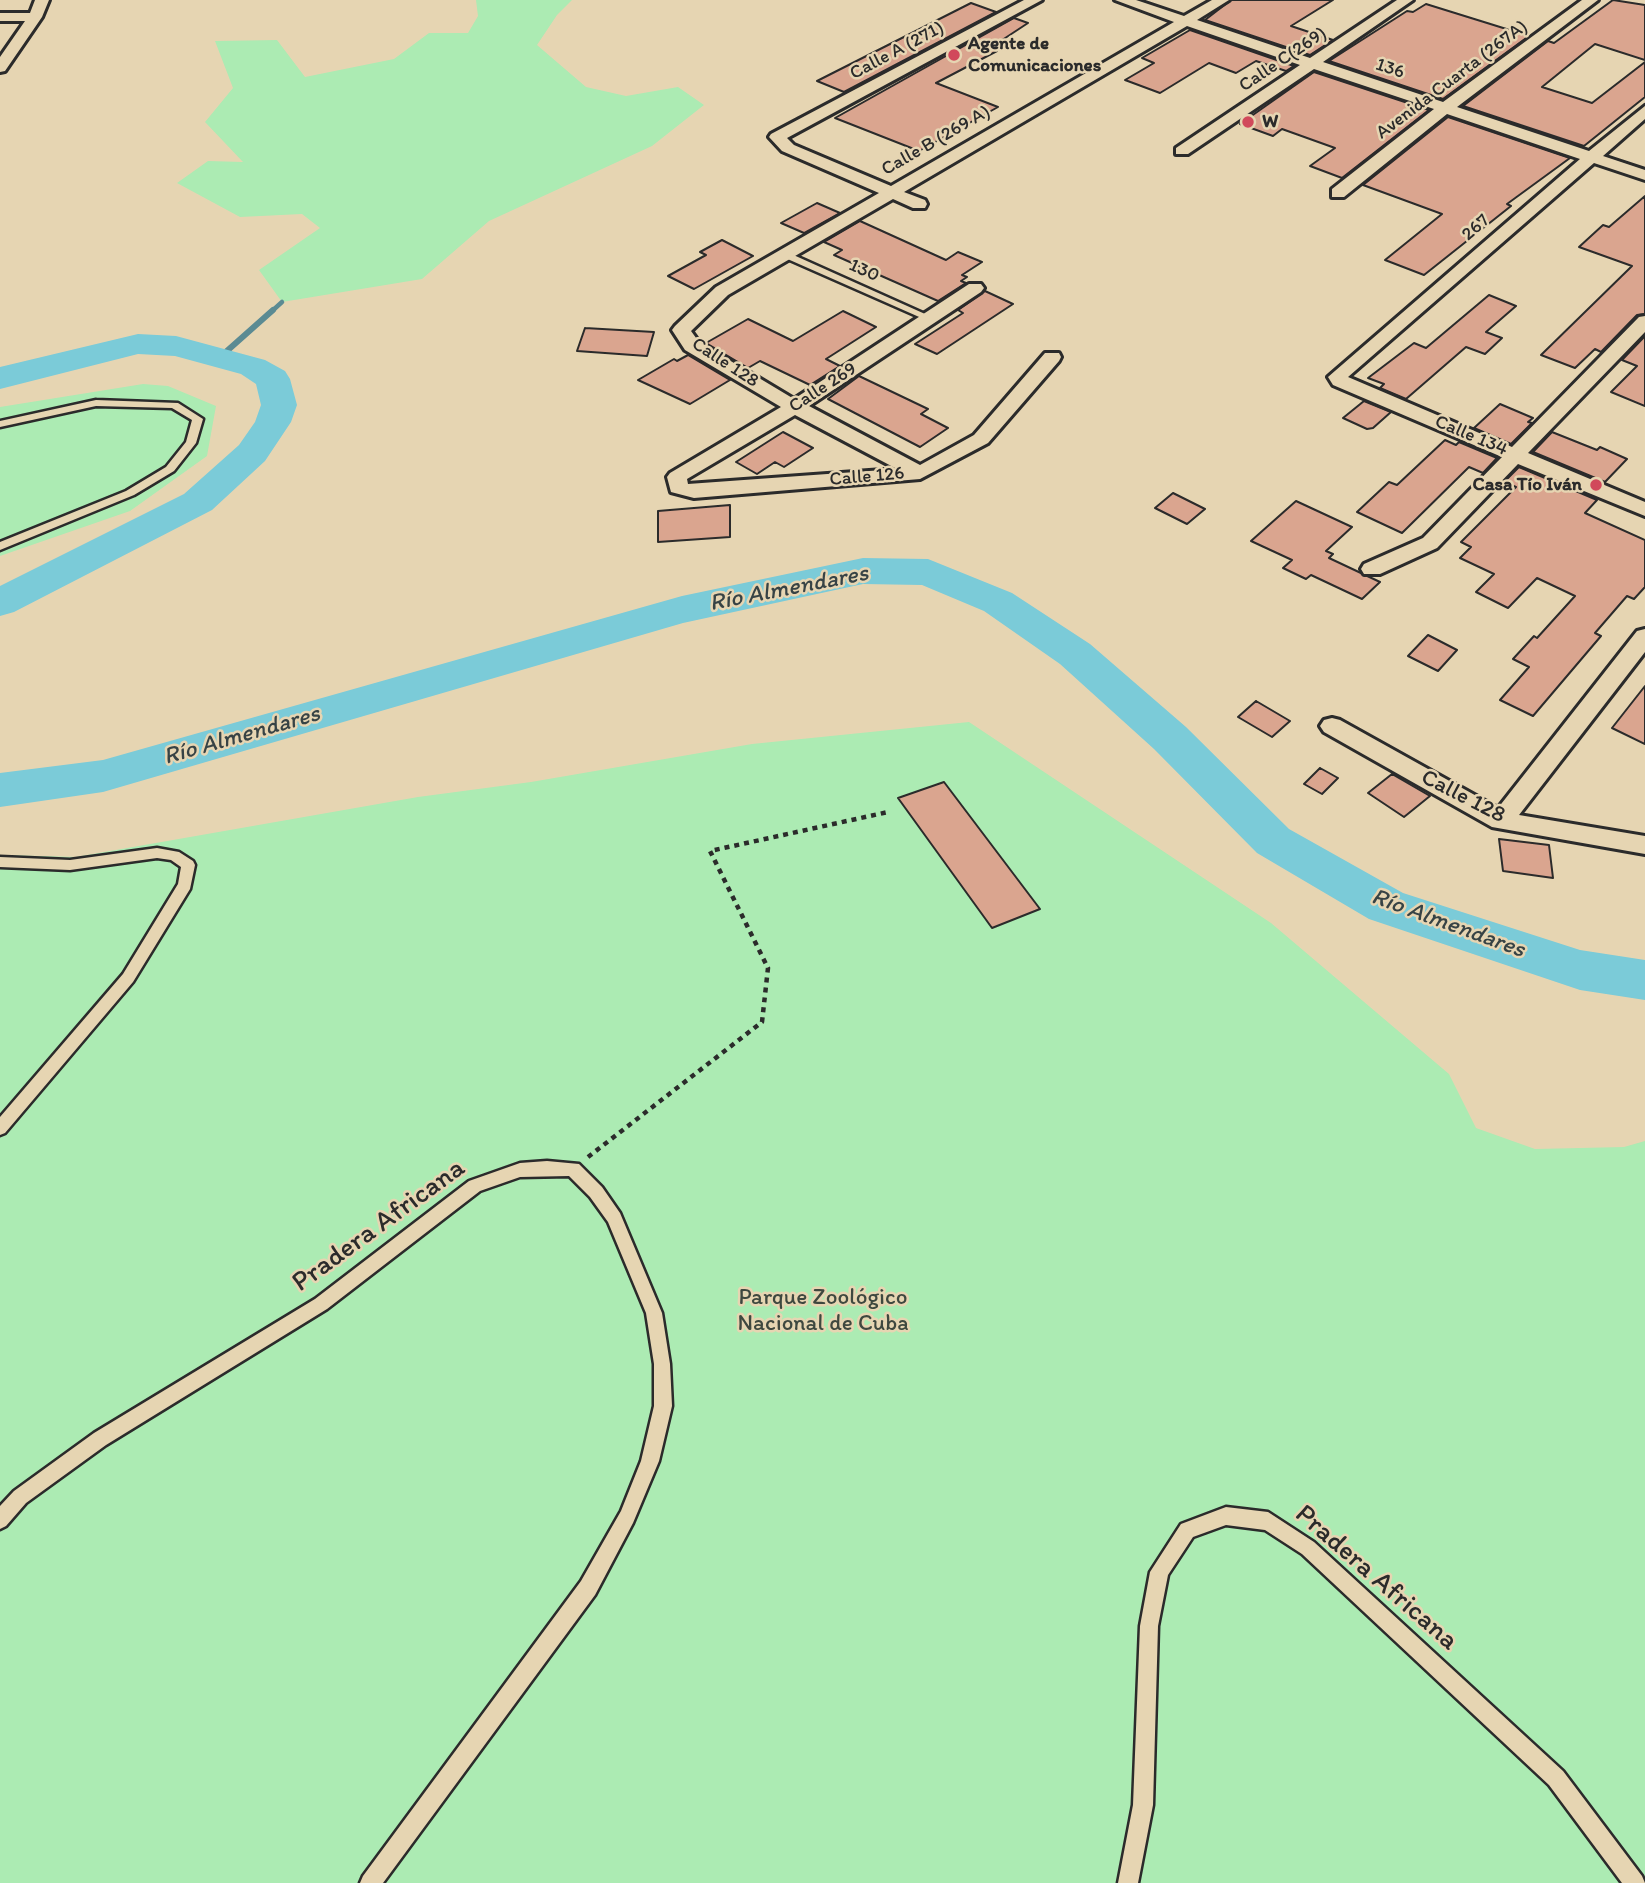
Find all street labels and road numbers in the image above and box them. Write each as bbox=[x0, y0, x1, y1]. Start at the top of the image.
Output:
street label: Avenida Cuarta (267A) bbox=[1372, 16, 1532, 144]
street label: Calle A (271) bbox=[846, 17, 948, 85]
street label: Calle C(269) bbox=[1235, 22, 1331, 98]
street label: 136 bbox=[1373, 54, 1407, 84]
street label: Calle B (269 A) bbox=[878, 101, 994, 181]
street label: 267 bbox=[1457, 210, 1495, 246]
street label: 130 bbox=[845, 254, 883, 288]
street label: Calle 128 bbox=[687, 333, 763, 393]
street label: Calle 269 bbox=[785, 358, 861, 418]
street label: Calle 134 bbox=[1431, 411, 1511, 461]
street label: Calle 126 bbox=[829, 462, 905, 492]
street label: Calle 128 bbox=[1416, 764, 1510, 830]
street label: Pradera Africana bbox=[286, 1152, 472, 1300]
street label: Pradera Africana bbox=[1287, 1498, 1465, 1658]

